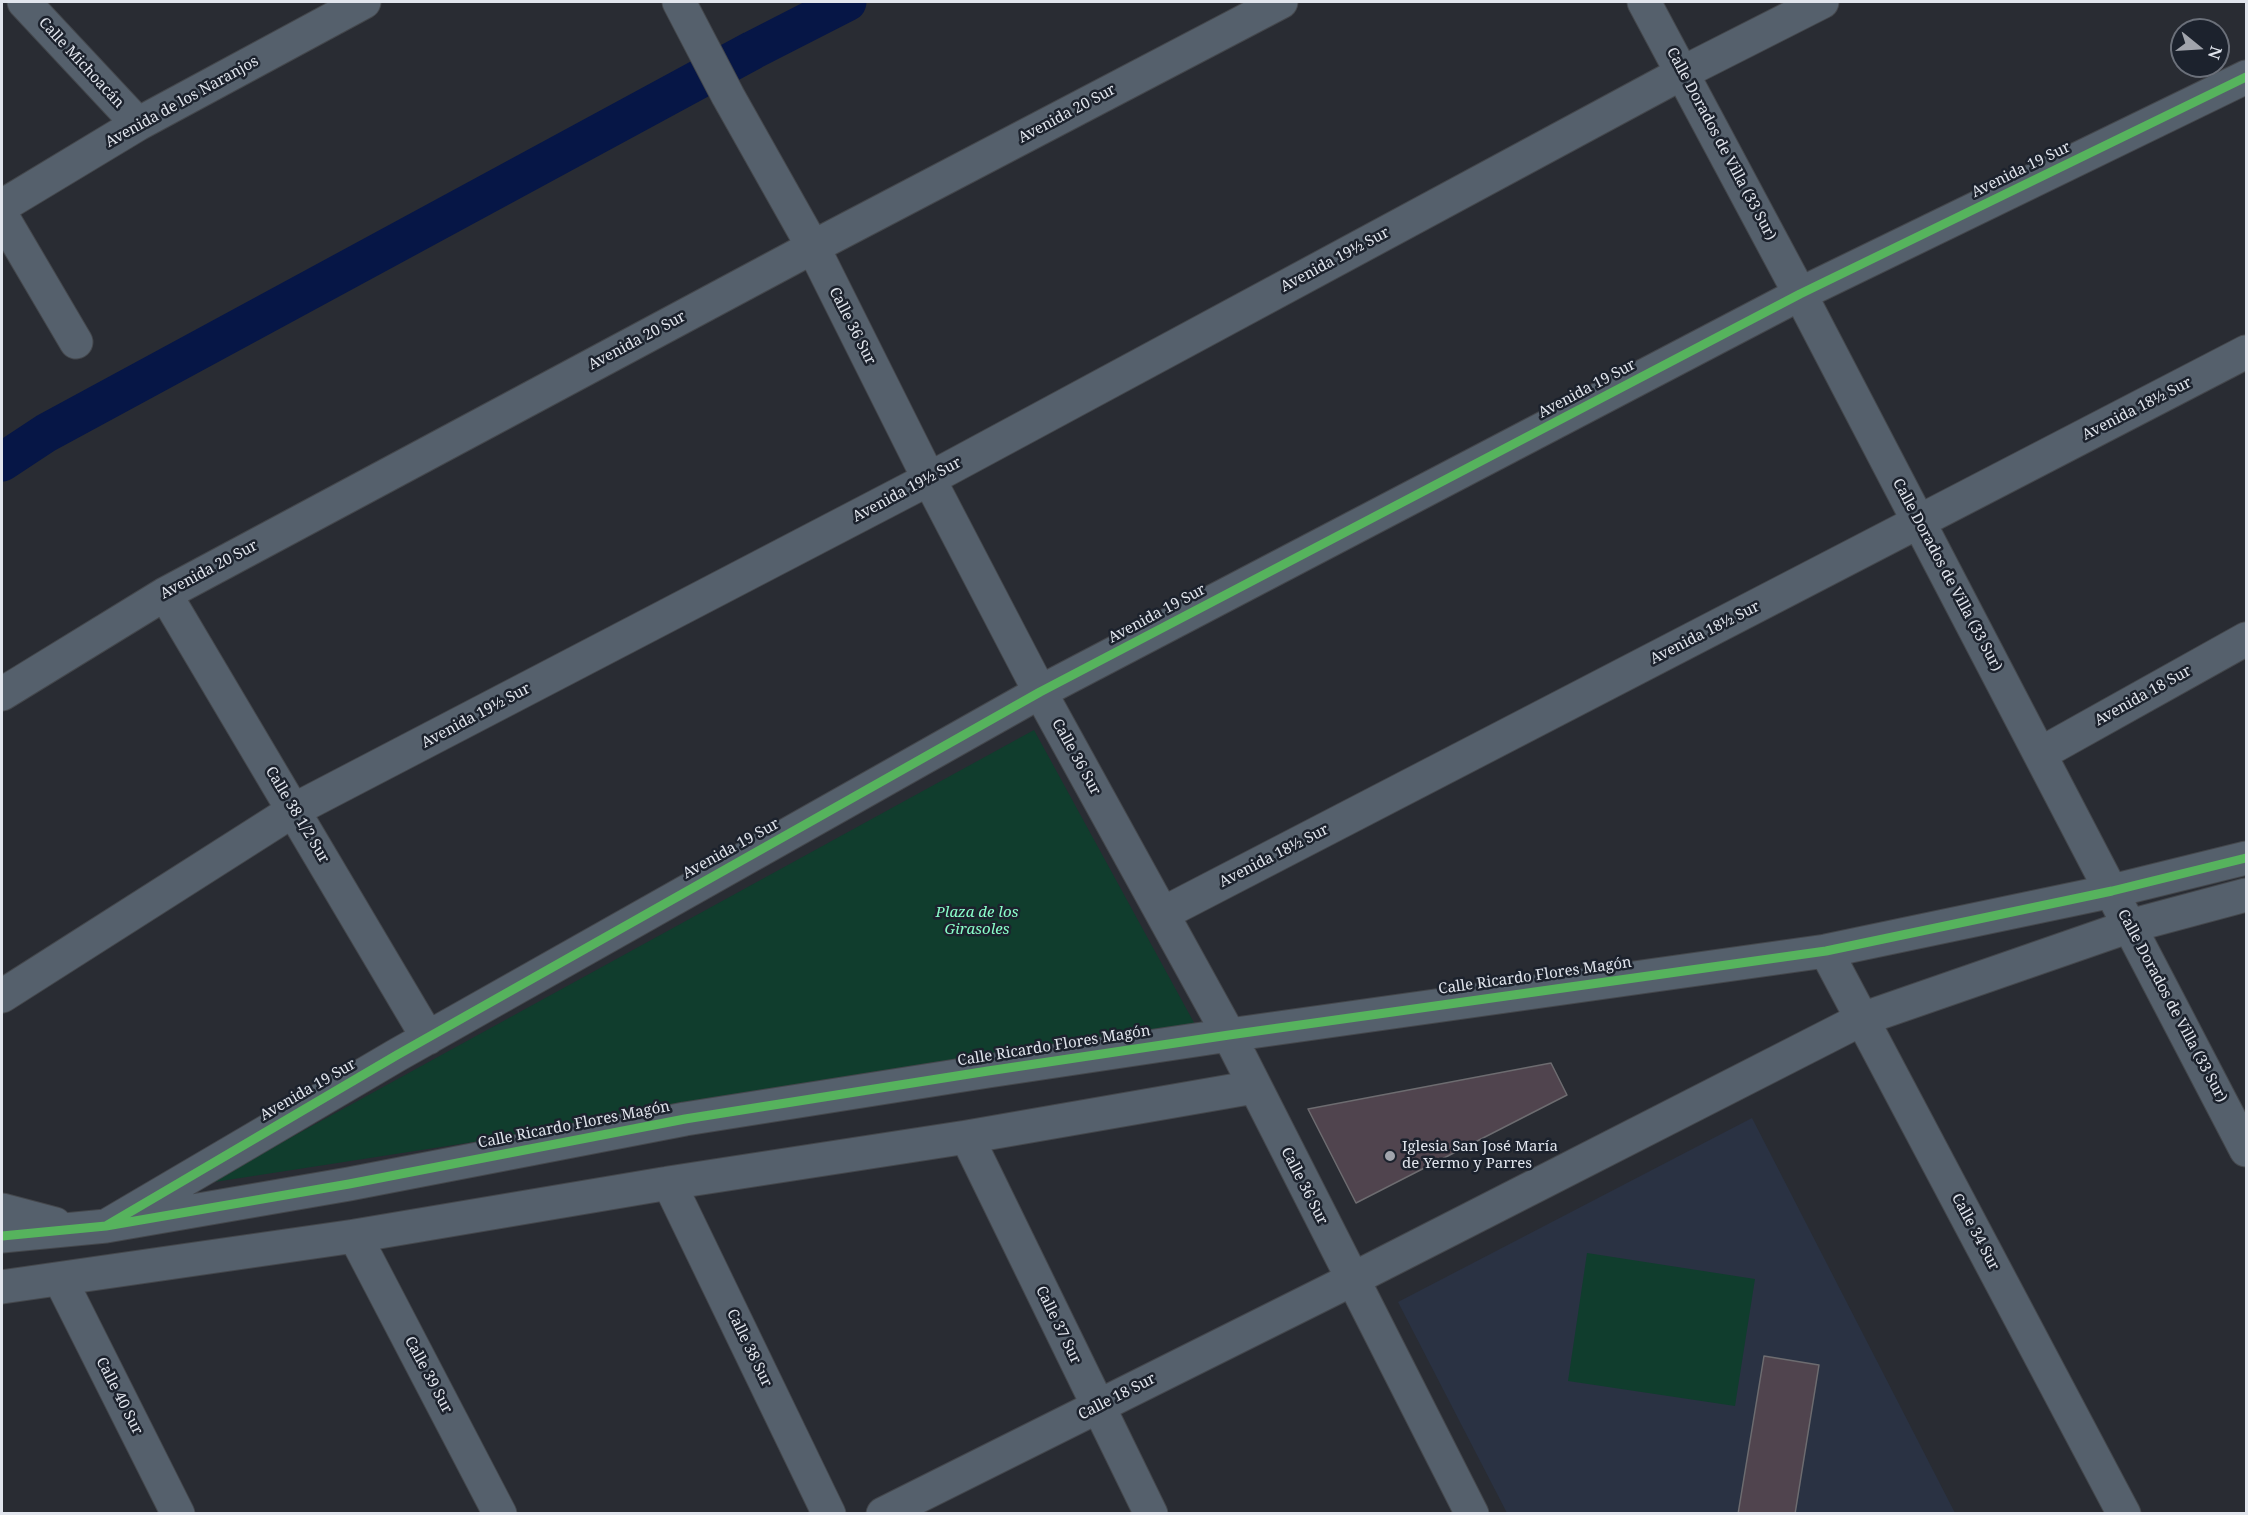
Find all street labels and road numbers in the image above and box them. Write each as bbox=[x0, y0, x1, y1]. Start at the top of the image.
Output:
street label: Calle Michoacán bbox=[34, 14, 128, 112]
street label: Calle Dorados de Villa (33 Sur) bbox=[1662, 45, 1780, 243]
street label: Avenida de los Naranjos bbox=[102, 52, 262, 152]
street label: Avenida 20 Sur bbox=[1015, 81, 1119, 147]
street label: Avenida 19 Sur bbox=[1969, 138, 2073, 202]
street label: Avenida 19½ Sur bbox=[1278, 224, 1392, 296]
street label: Calle 36 Sur bbox=[825, 284, 879, 368]
street label: Avenida 20 Sur bbox=[585, 308, 689, 374]
street label: Avenida 19 Sur bbox=[1535, 356, 1639, 422]
street label: Avenida 18½ Sur bbox=[2079, 374, 2195, 444]
street label: Avenida 19½ Sur bbox=[850, 454, 964, 526]
street label: Calle Dorados de Villa (33 Sur) bbox=[1888, 476, 2006, 674]
street label: Avenida 20 Sur bbox=[157, 537, 261, 603]
street label: Avenida 19 Sur bbox=[1105, 581, 1209, 647]
street label: Avenida 18½ Sur bbox=[1647, 598, 1763, 668]
street label: Avenida 18 Sur bbox=[2091, 662, 2195, 730]
street label: Avenida 19½ Sur bbox=[419, 680, 533, 752]
street label: Calle 36 Sur bbox=[1048, 716, 1104, 798]
street label: Calle 38 1/2 Sur bbox=[261, 764, 333, 866]
street label: Avenida 19 Sur bbox=[679, 815, 783, 883]
street label: Avenida 18½ Sur bbox=[1216, 821, 1332, 891]
street label: Calle Dorados de Villa (33 Sur) bbox=[2113, 907, 2231, 1105]
street label: Calle Ricardo Flores Magón bbox=[1437, 954, 1633, 998]
street label: Calle Ricardo Flores Magón bbox=[956, 1022, 1152, 1070]
street label: Avenida 19 Sur bbox=[257, 1055, 359, 1125]
street label: Calle Ricardo Flores Magón bbox=[477, 1098, 671, 1152]
street label: Calle 36 Sur bbox=[1277, 1144, 1331, 1228]
street label: Calle 34 Sur bbox=[1947, 1191, 2003, 1273]
street label: Calle 37 Sur bbox=[1031, 1283, 1085, 1367]
street label: Calle 38 Sur bbox=[722, 1306, 776, 1390]
street label: Calle 39 Sur bbox=[400, 1334, 456, 1416]
street label: Calle 40 Sur bbox=[92, 1354, 146, 1438]
street label: Calle 18 Sur bbox=[1075, 1370, 1159, 1424]

